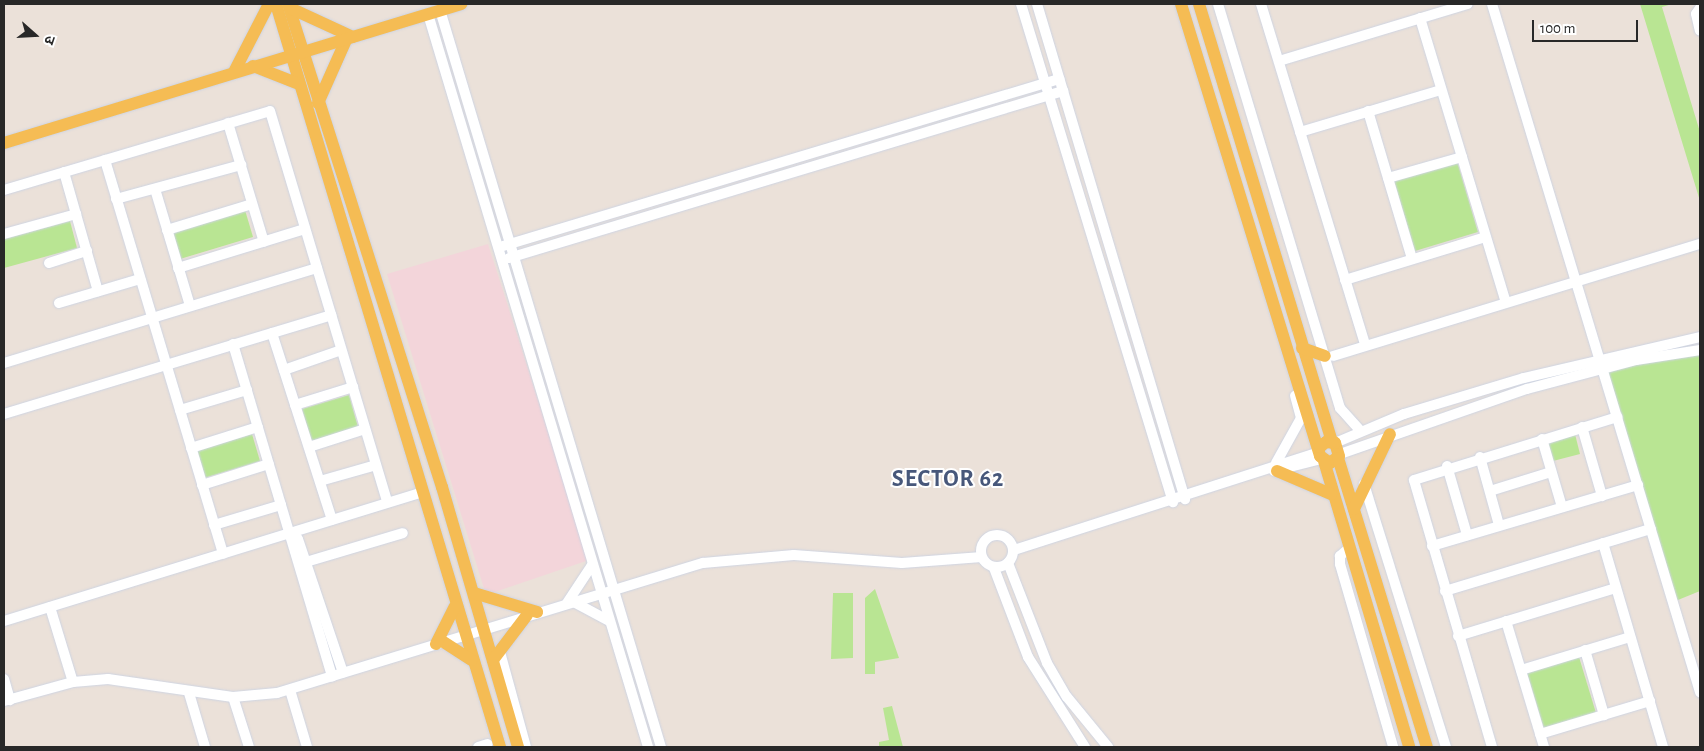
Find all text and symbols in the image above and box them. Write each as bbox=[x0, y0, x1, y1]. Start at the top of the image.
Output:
north arrow bbox=[10, 10, 60, 60]
scale bar bbox=[1534, 10, 1640, 42]
text: 100 m bbox=[1540, 21, 1575, 36]
text: उ bbox=[41, 34, 57, 46]
district label: SECTOR 62 bbox=[891, 466, 1005, 494]

